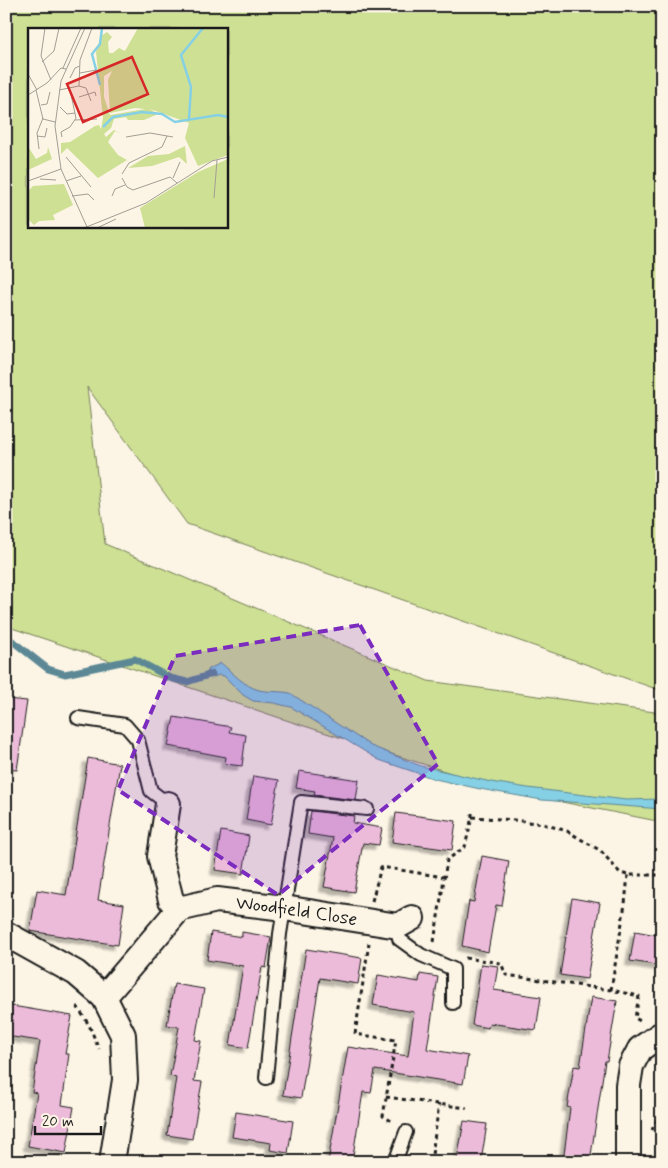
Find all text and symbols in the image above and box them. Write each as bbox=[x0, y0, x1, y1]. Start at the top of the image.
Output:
inset map bbox=[28, 28, 228, 228]
street label: Woodfield Close bbox=[234, 890, 359, 932]
scale bar bbox=[35, 1103, 101, 1135]
text: 20 m bbox=[42, 1112, 74, 1132]

